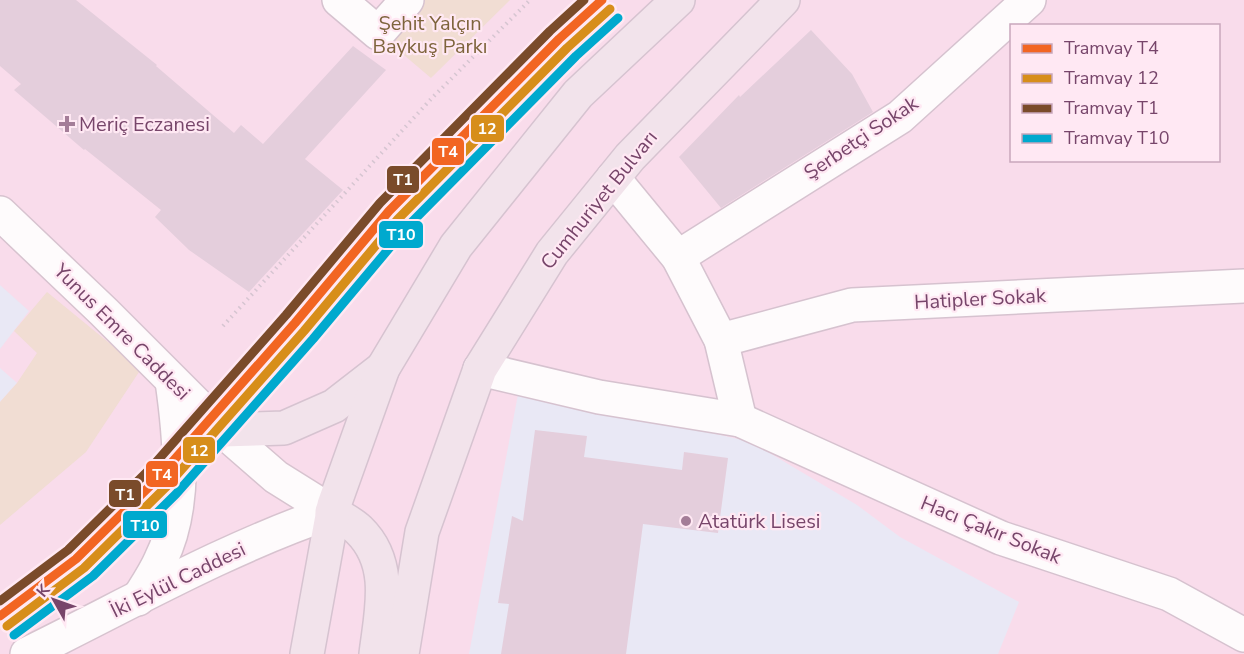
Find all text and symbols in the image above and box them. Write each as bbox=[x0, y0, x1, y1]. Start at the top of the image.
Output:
park label: Şehit Yalçın Baykuş Parkı bbox=[373, 10, 487, 60]
legend bbox=[1010, 24, 1220, 162]
text: Tramvay T4 bbox=[1064, 36, 1159, 60]
text: Tramvay 12 bbox=[1064, 66, 1159, 90]
street label: Şerbetçi Sokak bbox=[799, 89, 924, 186]
text: Tramvay T1 bbox=[1064, 96, 1159, 120]
place label: Meriç Eczanesi bbox=[79, 111, 210, 138]
line badge: 12 bbox=[470, 114, 505, 143]
marker: Meriç Eczanesi bbox=[60, 117, 74, 131]
text: 12 bbox=[477, 118, 497, 140]
street label: Cumhuriyet Bulvarı bbox=[534, 125, 664, 275]
text: Tramvay T10 bbox=[1064, 126, 1170, 150]
line badge: T4 bbox=[431, 137, 465, 166]
text: T4 bbox=[438, 141, 458, 163]
line badge: T1 bbox=[386, 165, 420, 194]
text: T1 bbox=[393, 169, 413, 191]
line badge: T10 bbox=[378, 220, 424, 249]
text: T10 bbox=[386, 224, 416, 246]
street label: Yunus Emre Caddesi bbox=[47, 257, 196, 406]
street label: Hatipler Sokak bbox=[913, 282, 1048, 316]
line badge: 12 bbox=[182, 436, 216, 464]
text: 12 bbox=[189, 440, 209, 462]
line badge: T4 bbox=[145, 460, 179, 488]
text: T4 bbox=[152, 464, 172, 486]
line badge: T1 bbox=[108, 479, 142, 508]
text: T1 bbox=[115, 484, 135, 506]
street label: Hacı Çakır Sokak bbox=[917, 489, 1066, 571]
place label: Atatürk Lisesi bbox=[698, 508, 820, 535]
line badge: T10 bbox=[122, 510, 168, 539]
marker: Atatürk Lisesi bbox=[679, 514, 693, 528]
text: T10 bbox=[130, 515, 160, 537]
street label: İki Eylül Caddesi bbox=[106, 536, 250, 624]
north arrow bbox=[24, 570, 84, 630]
text: K bbox=[31, 579, 56, 602]

